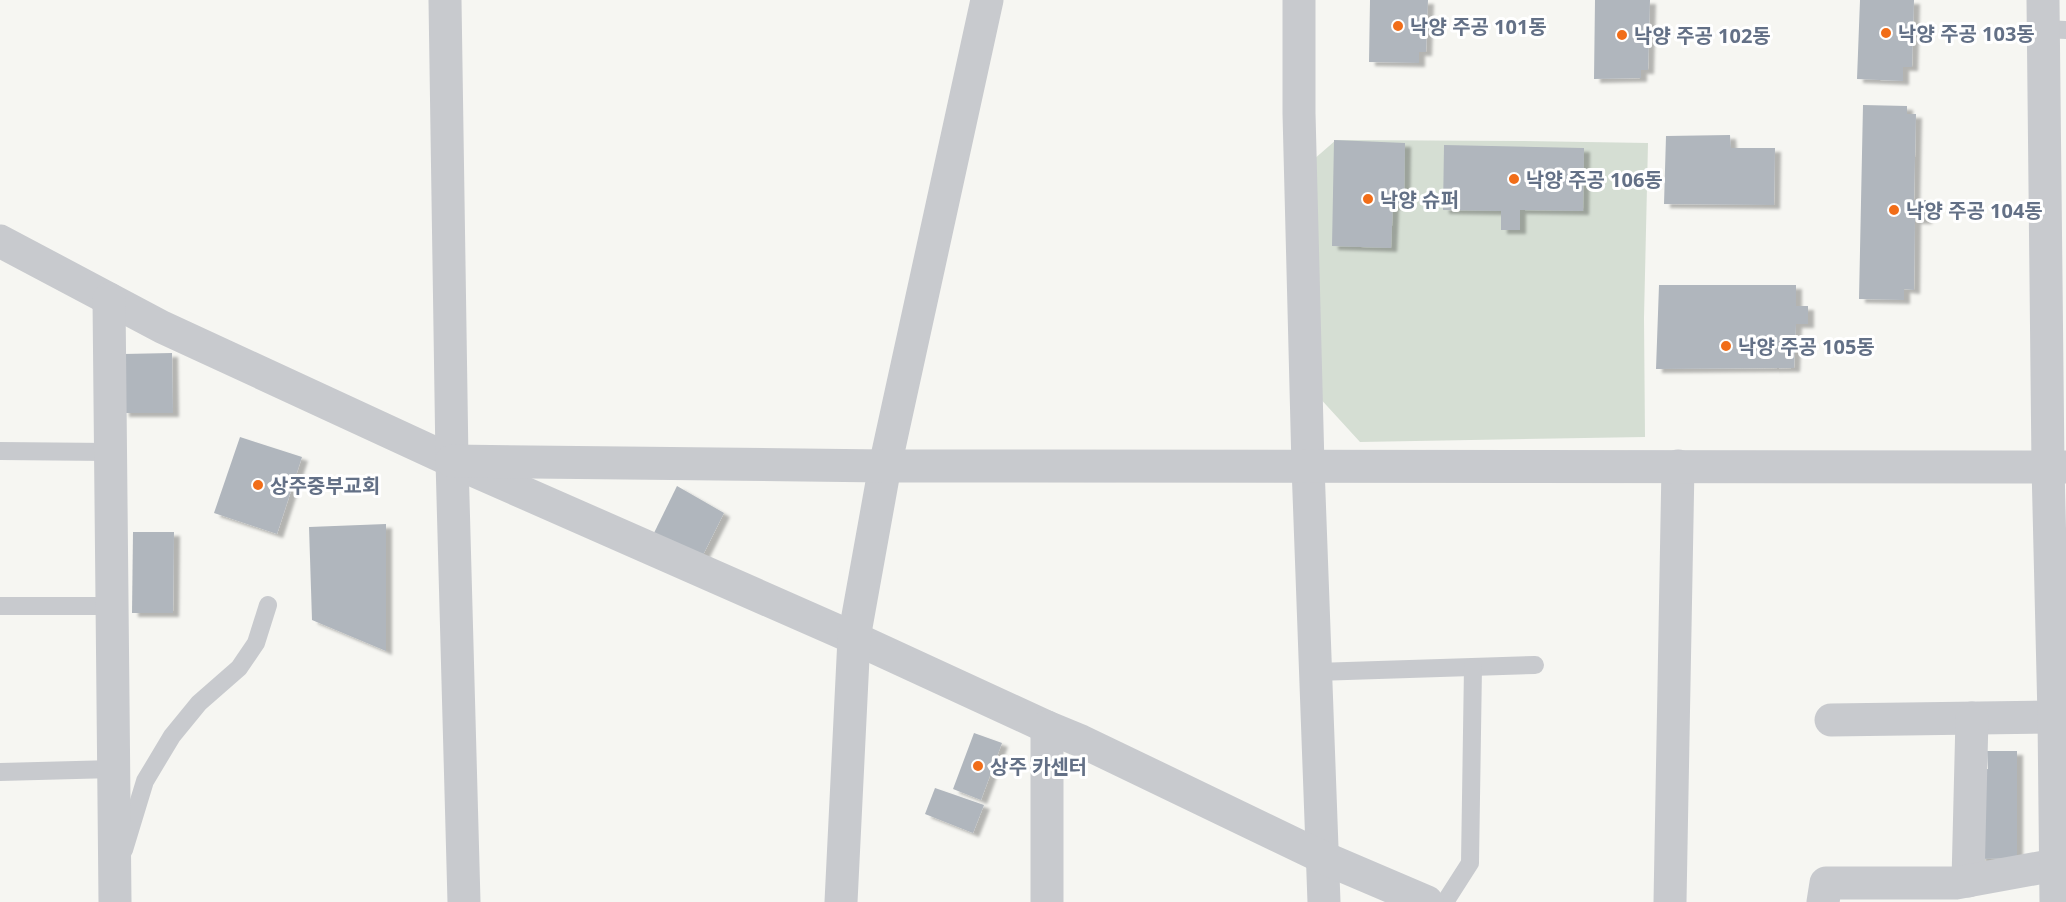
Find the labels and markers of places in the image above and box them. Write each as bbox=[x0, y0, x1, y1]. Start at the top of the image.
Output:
place label: 낙양 주공 101동 bbox=[1410, 13, 1547, 40]
marker: 낙양 주공 101동 bbox=[1391, 19, 1405, 33]
place label: 낙양 주공 103동 bbox=[1898, 20, 2035, 47]
place label: 낙양 주공 102동 bbox=[1634, 22, 1771, 49]
marker: 낙양 주공 103동 bbox=[1879, 26, 1893, 40]
marker: 낙양 주공 102동 bbox=[1615, 28, 1629, 42]
place label: 낙양 주공 106동 bbox=[1526, 166, 1663, 193]
marker: 낙양 주공 106동 bbox=[1507, 172, 1521, 186]
place label: 낙양 슈퍼 bbox=[1380, 186, 1459, 213]
marker: 낙양 슈퍼 bbox=[1361, 192, 1375, 206]
place label: 낙양 주공 104동 bbox=[1906, 197, 2043, 224]
marker: 낙양 주공 104동 bbox=[1887, 203, 1901, 217]
place label: 낙양 주공 105동 bbox=[1738, 333, 1875, 360]
marker: 낙양 주공 105동 bbox=[1719, 339, 1733, 353]
place label: 상주중부교회 bbox=[270, 472, 380, 499]
marker: 상주중부교회 bbox=[251, 478, 265, 492]
place label: 상주 카센터 bbox=[990, 753, 1087, 780]
marker: 상주 카센터 bbox=[971, 759, 985, 773]

